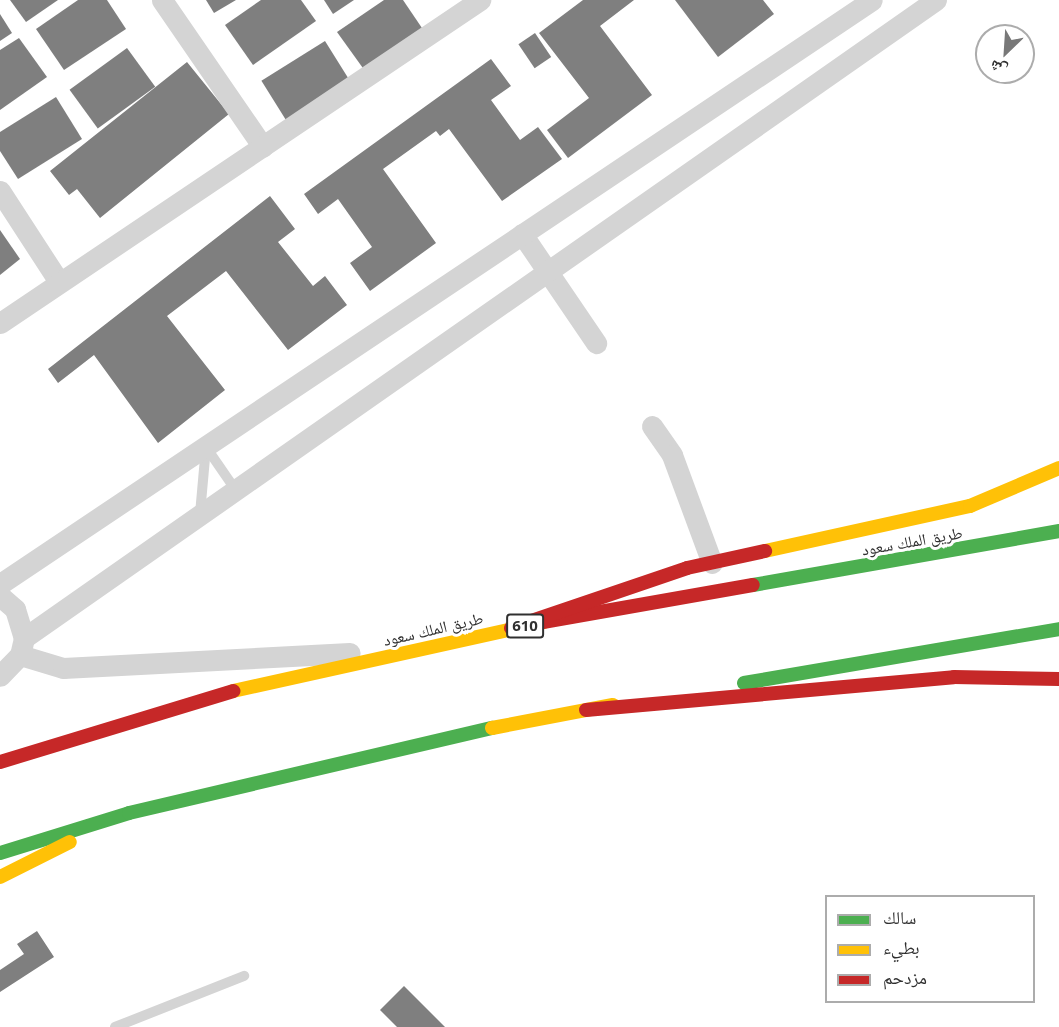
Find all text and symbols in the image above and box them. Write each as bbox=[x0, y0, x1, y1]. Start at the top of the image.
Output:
north arrow bbox=[975, 24, 1035, 84]
text: ش bbox=[986, 55, 1011, 82]
street label: طريق الملك سعود bbox=[860, 523, 964, 559]
street label: طريق الملك سعود bbox=[381, 608, 485, 650]
road number: 610 bbox=[506, 614, 544, 638]
legend bbox=[825, 895, 1035, 1003]
text: سالك bbox=[883, 905, 916, 929]
text: بطيء bbox=[883, 935, 920, 959]
text: مزدحم bbox=[883, 965, 927, 989]

